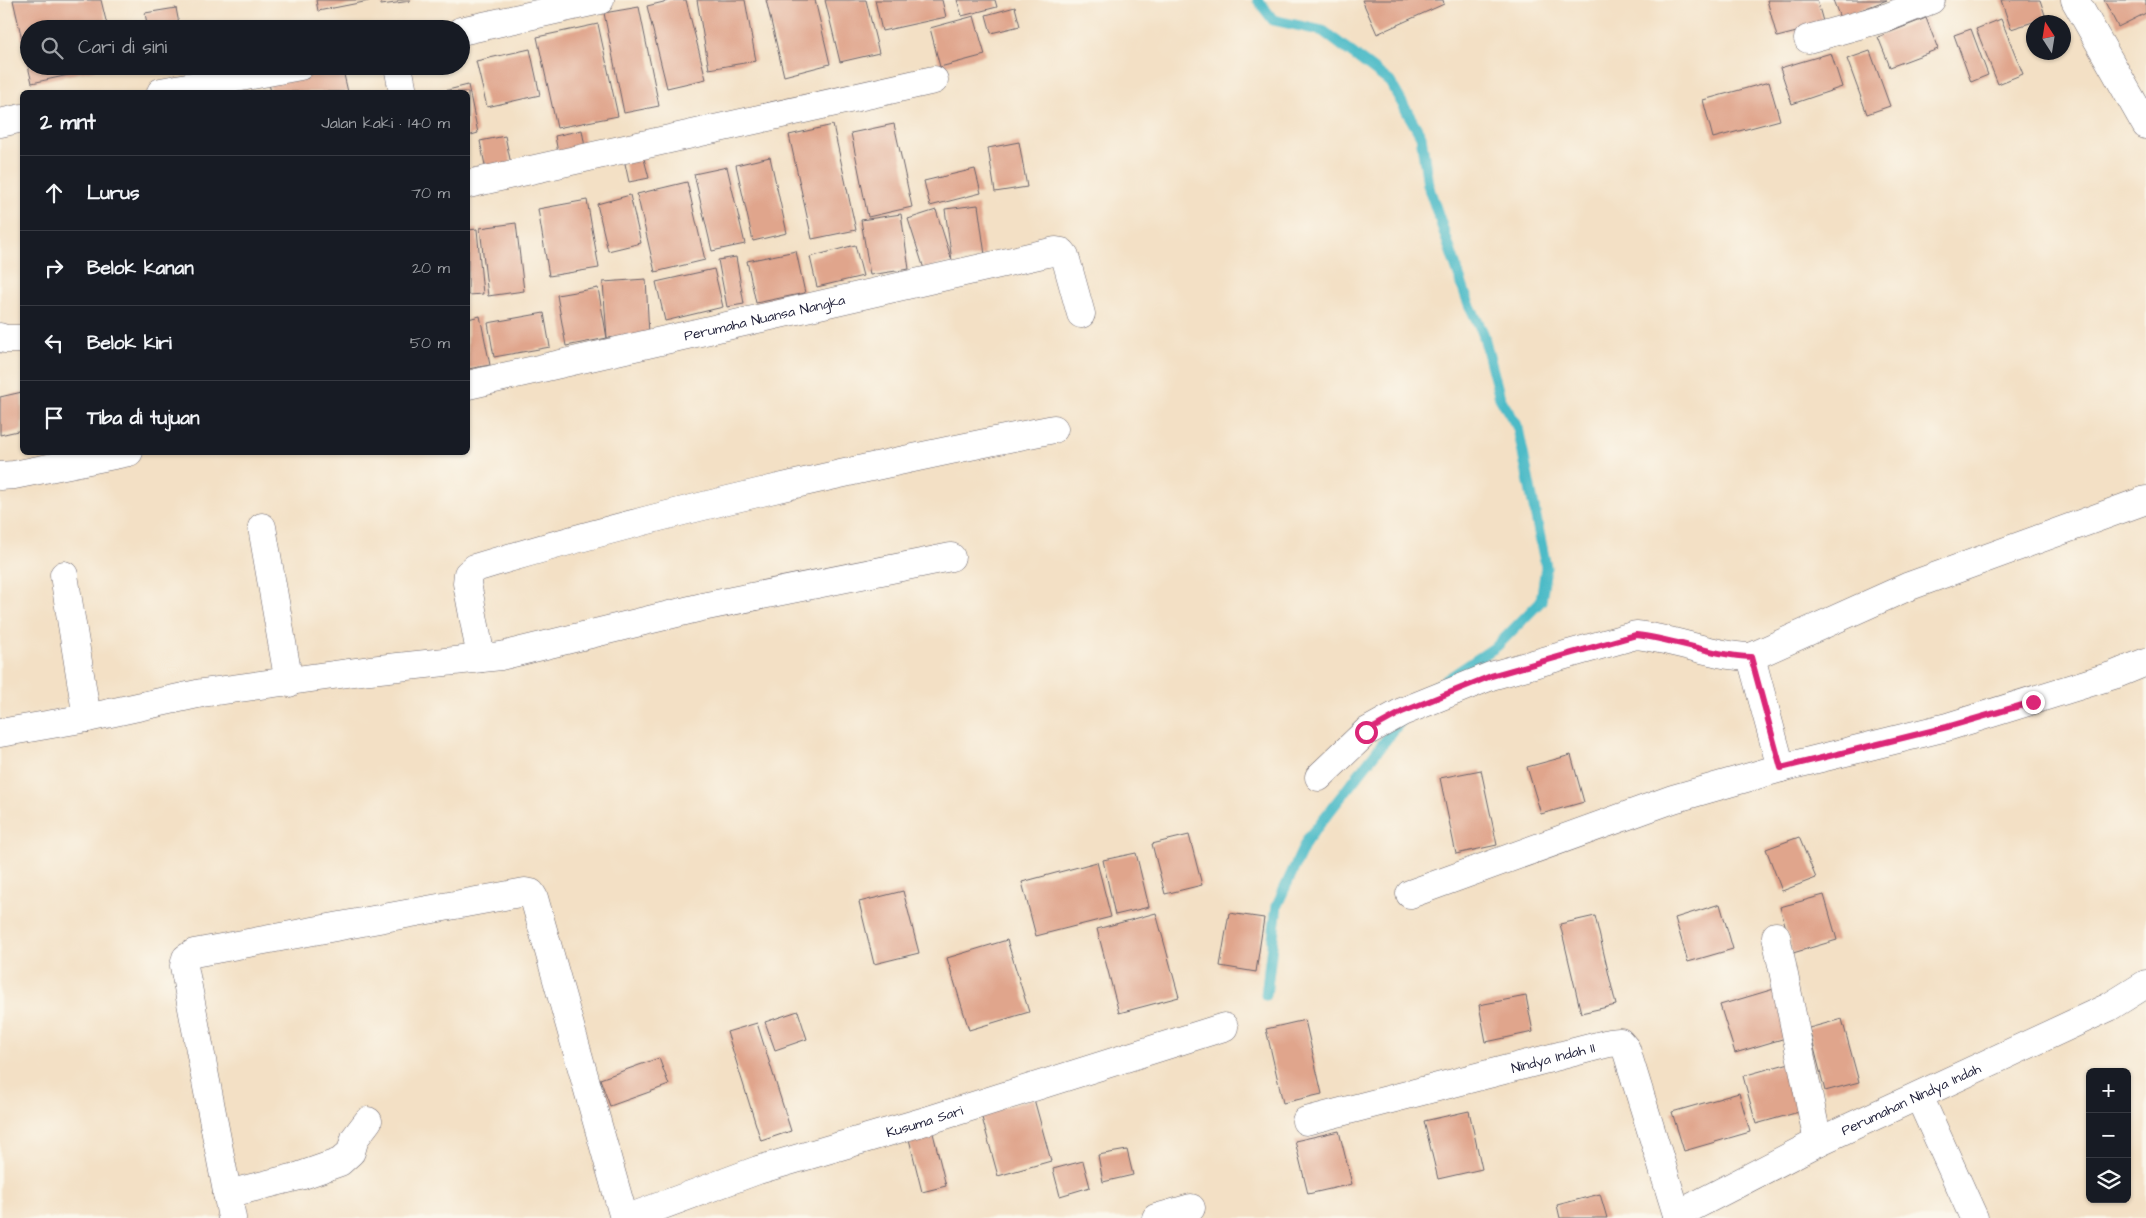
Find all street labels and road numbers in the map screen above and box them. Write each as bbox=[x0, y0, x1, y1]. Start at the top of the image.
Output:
street label: Perumaha Nuansa Nangka bbox=[682, 290, 847, 346]
street label: Nindya Indah II bbox=[1509, 1038, 1597, 1079]
street label: Perumahan Nindya Indah bbox=[1838, 1059, 1984, 1141]
street label: Kusuma Sari bbox=[884, 1101, 966, 1143]

